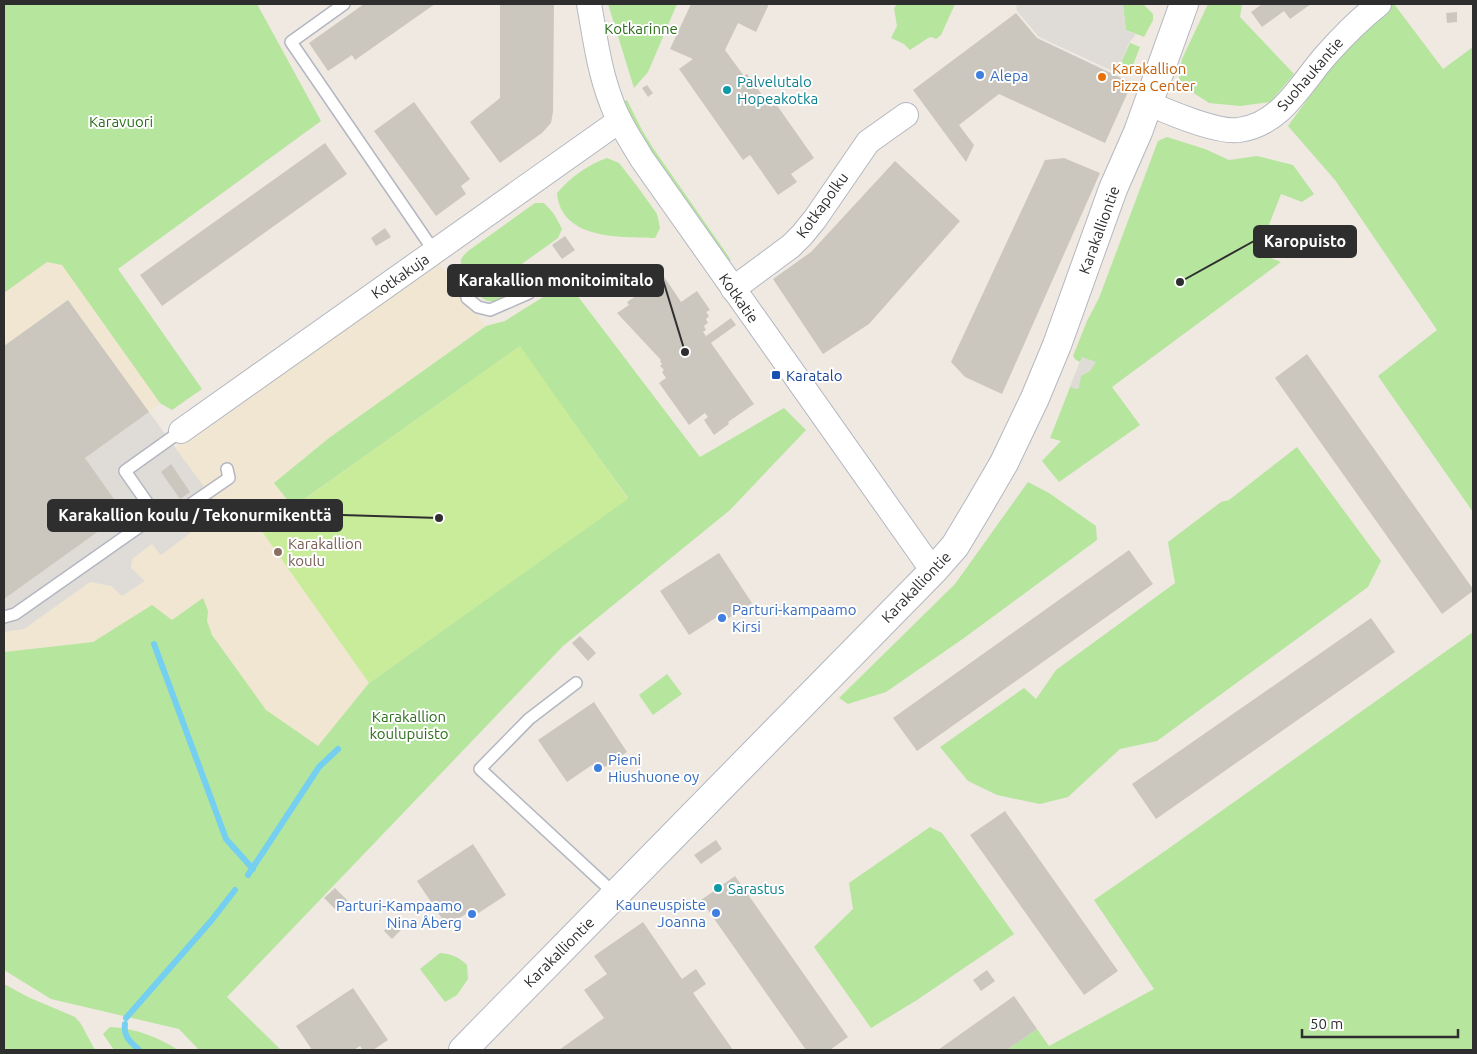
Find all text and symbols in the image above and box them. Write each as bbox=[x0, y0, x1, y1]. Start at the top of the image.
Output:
park label: Kotkarinne bbox=[604, 20, 678, 37]
street label: Suohaukantie bbox=[1274, 34, 1346, 114]
place label: Karakallion Pizza Center bbox=[1112, 60, 1196, 94]
place label: Alepa bbox=[990, 67, 1028, 84]
marker: Alepa bbox=[974, 69, 986, 81]
marker: Karakallion Pizza Center bbox=[1096, 71, 1108, 83]
place label: Palvelutalo Hopeakotka bbox=[737, 73, 818, 107]
marker: Palvelutalo Hopeakotka bbox=[721, 84, 733, 96]
park label: Karavuori bbox=[89, 113, 153, 130]
street label: Kotkapolku bbox=[793, 169, 851, 241]
street label: Karakalliontie bbox=[1075, 184, 1123, 276]
callout: Karopuisto bbox=[1254, 226, 1356, 257]
text: Karopuisto bbox=[1264, 232, 1346, 250]
street label: Kotkakuja bbox=[368, 250, 432, 302]
callout: Karakallion monitoimitalo bbox=[448, 265, 663, 296]
street label: Kotkatie bbox=[716, 270, 762, 326]
text: Karakallion monitoimitalo bbox=[459, 271, 653, 289]
place label: Karatalo bbox=[786, 367, 843, 384]
marker: Karatalo bbox=[770, 369, 782, 381]
callout: Karakallion koulu / Tekonurmikenttä bbox=[48, 500, 342, 531]
text: Karakallion koulu / Tekonurmikenttä bbox=[58, 506, 332, 524]
place label: Karakallion koulu bbox=[288, 535, 362, 569]
marker: Karakallion koulu bbox=[272, 546, 284, 558]
street label: Karakalliontie bbox=[878, 548, 954, 626]
place label: Parturi-kampaamo Kirsi bbox=[732, 601, 857, 635]
marker: Parturi-kampaamo Kirsi bbox=[716, 612, 728, 624]
park label: Karakallion koulupuisto bbox=[369, 708, 449, 742]
place label: Pieni Hiushuone oy bbox=[608, 751, 699, 785]
marker: Pieni Hiushuone oy bbox=[592, 762, 604, 774]
place label: Sarastus bbox=[728, 880, 784, 897]
marker: Sarastus bbox=[712, 882, 724, 894]
place label: Kauneuspiste Joanna bbox=[616, 896, 706, 930]
place label: Parturi-Kampaamo Nina Åberg bbox=[336, 897, 462, 931]
marker: Kauneuspiste Joanna bbox=[710, 907, 722, 919]
marker: Parturi-Kampaamo Nina Åberg bbox=[466, 908, 478, 920]
street label: Karakalliontie bbox=[520, 913, 598, 991]
scale bar bbox=[1302, 1006, 1458, 1038]
text: 50 m bbox=[1310, 1015, 1343, 1032]

